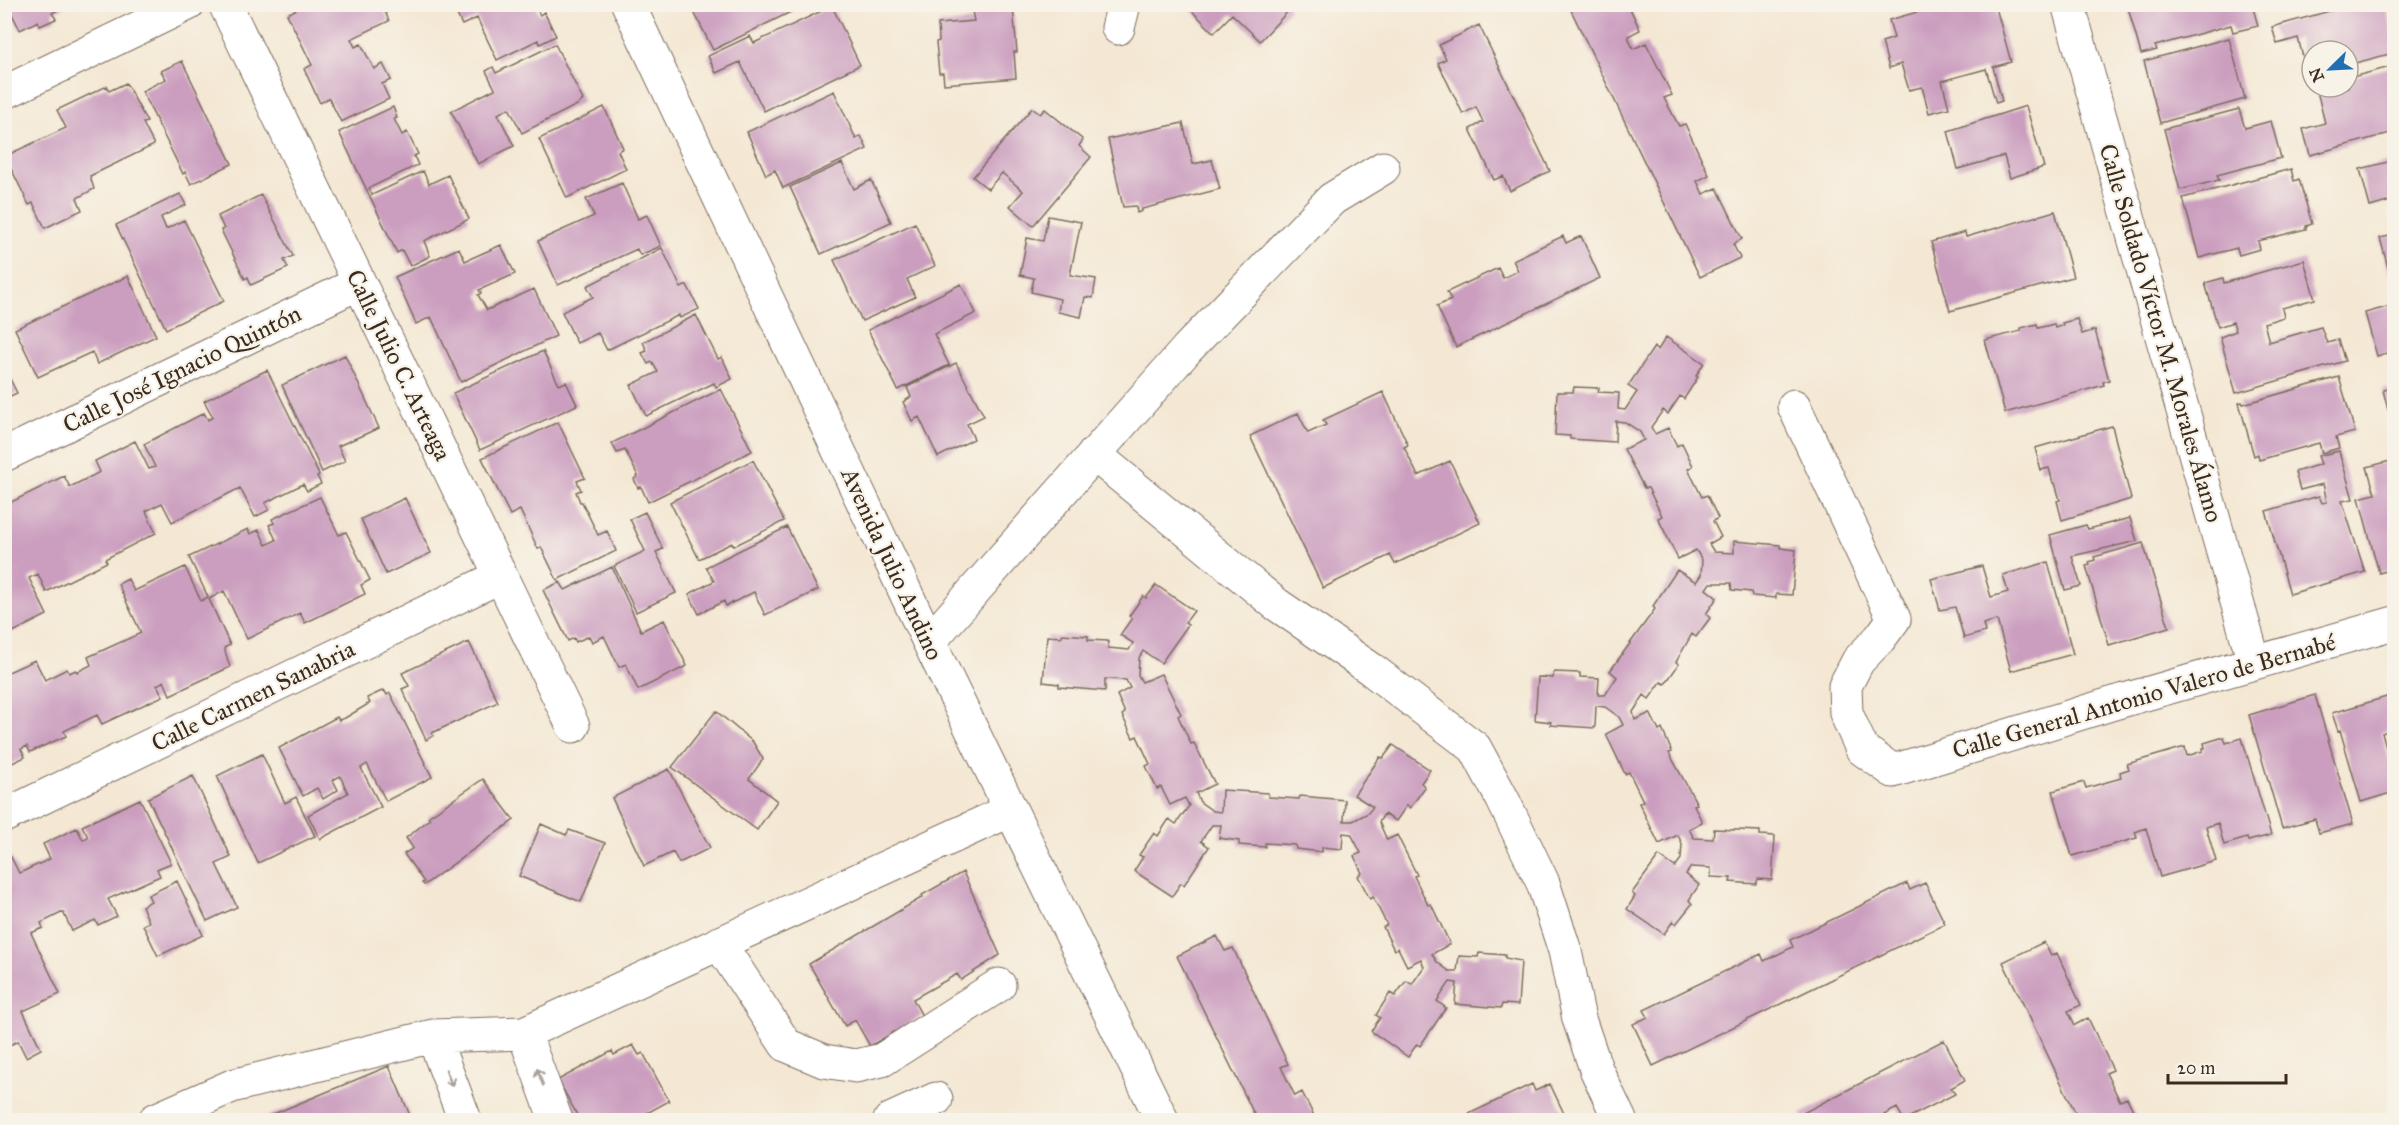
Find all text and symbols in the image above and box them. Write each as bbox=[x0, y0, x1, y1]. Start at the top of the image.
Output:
north arrow bbox=[2300, 39, 2360, 99]
text: N bbox=[2305, 64, 2328, 85]
street label: Calle Soldado Víctor M. Morales Álamo bbox=[2093, 140, 2229, 526]
street label: Calle Julio C. Arteaga bbox=[340, 265, 459, 466]
street label: Calle José Ignacio Quintón bbox=[58, 298, 306, 440]
street label: Avenida Julio Andino bbox=[834, 462, 950, 665]
street label: Calle General Antonio Valero de Bernabé bbox=[1949, 627, 2339, 765]
street label: Calle Carmen Sanabria bbox=[146, 633, 360, 758]
scale bar bbox=[2168, 1047, 2286, 1085]
text: 20 m bbox=[2177, 1057, 2215, 1079]
one-way arrow bbox=[444, 1068, 455, 1087]
one-way arrow bbox=[534, 1068, 545, 1087]

